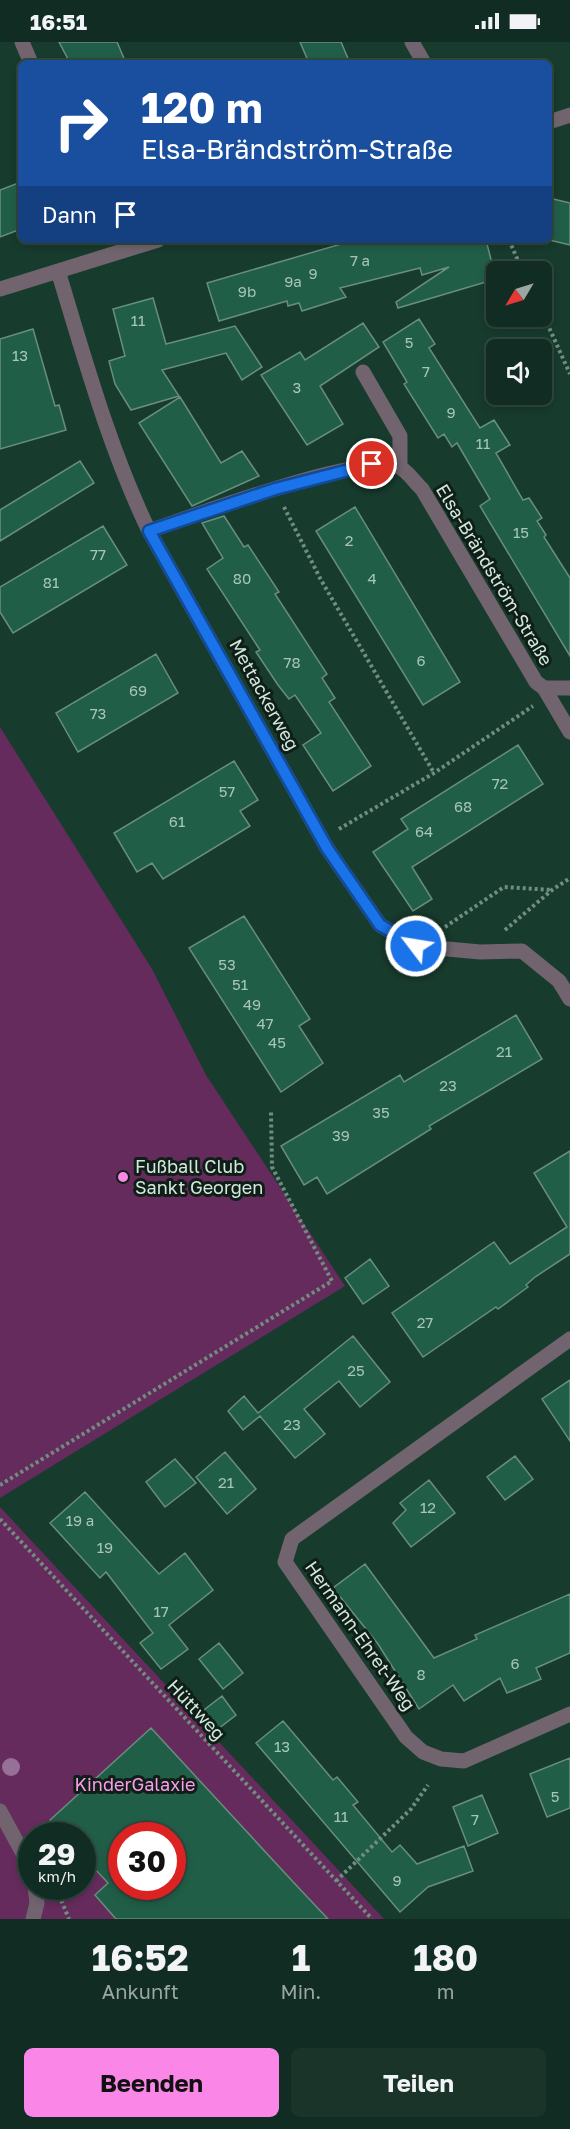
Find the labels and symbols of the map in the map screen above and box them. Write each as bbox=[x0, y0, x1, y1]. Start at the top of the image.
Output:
house number: 7 a bbox=[350, 251, 370, 269]
north arrow bbox=[486, 261, 552, 327]
house number: 9 bbox=[308, 264, 318, 282]
house number: 9a bbox=[284, 272, 302, 290]
house number: 9b bbox=[238, 282, 256, 300]
house number: 11 bbox=[131, 311, 145, 329]
house number: 5 bbox=[405, 333, 413, 351]
house number: 13 bbox=[12, 346, 28, 364]
house number: 7 bbox=[422, 362, 430, 380]
house number: 3 bbox=[293, 378, 301, 396]
house number: 9 bbox=[446, 403, 456, 421]
house number: 11 bbox=[476, 434, 490, 452]
pin bbox=[346, 438, 397, 489]
street label: Elsa-Brändström-Straße bbox=[432, 480, 558, 669]
house number: 15 bbox=[513, 523, 529, 541]
house number: 2 bbox=[345, 531, 353, 549]
house number: 77 bbox=[90, 545, 106, 563]
house number: 80 bbox=[233, 569, 251, 587]
house number: 4 bbox=[367, 569, 377, 587]
house number: 81 bbox=[43, 573, 59, 591]
street label: Mettackerweg bbox=[225, 635, 304, 754]
house number: 6 bbox=[416, 651, 426, 669]
house number: 78 bbox=[283, 653, 301, 671]
house number: 69 bbox=[129, 681, 147, 699]
house number: 73 bbox=[90, 704, 106, 722]
house number: 72 bbox=[492, 774, 508, 792]
house number: 57 bbox=[219, 782, 235, 800]
house number: 68 bbox=[454, 797, 472, 815]
house number: 61 bbox=[169, 812, 185, 830]
house number: 64 bbox=[415, 822, 433, 840]
position arrow bbox=[384, 914, 448, 978]
house number: 53 bbox=[218, 955, 236, 973]
house number: 51 bbox=[232, 975, 248, 993]
house number: 49 bbox=[243, 995, 261, 1013]
house number: 47 bbox=[256, 1014, 274, 1032]
house number: 45 bbox=[268, 1033, 286, 1051]
house number: 21 bbox=[496, 1042, 512, 1060]
house number: 23 bbox=[439, 1076, 457, 1094]
house number: 35 bbox=[372, 1103, 390, 1121]
house number: 39 bbox=[332, 1126, 350, 1144]
place label: Fußball Club Sankt Georgen bbox=[135, 1155, 263, 1198]
marker: Fußball Club Sankt Georgen bbox=[116, 1170, 130, 1184]
house number: 27 bbox=[417, 1313, 433, 1331]
house number: 25 bbox=[347, 1361, 365, 1379]
house number: 23 bbox=[283, 1415, 301, 1433]
house number: 21 bbox=[218, 1473, 234, 1491]
house number: 12 bbox=[420, 1498, 436, 1516]
house number: 19 a bbox=[66, 1511, 94, 1529]
house number: 19 bbox=[97, 1538, 113, 1556]
street label: Hermann-Ehret-Weg bbox=[301, 1556, 421, 1714]
house number: 17 bbox=[153, 1602, 169, 1620]
house number: 6 bbox=[510, 1654, 520, 1672]
house number: 8 bbox=[416, 1665, 426, 1683]
street label: Hüttweg bbox=[163, 1674, 230, 1744]
house number: 13 bbox=[274, 1737, 290, 1755]
park label: KinderGalaxie bbox=[75, 1773, 195, 1795]
house number: 5 bbox=[551, 1787, 559, 1805]
house number: 11 bbox=[334, 1807, 348, 1825]
house number: 7 bbox=[471, 1810, 479, 1828]
speed limit sign: 30 bbox=[108, 1822, 186, 1900]
house number: 9 bbox=[392, 1871, 402, 1889]

